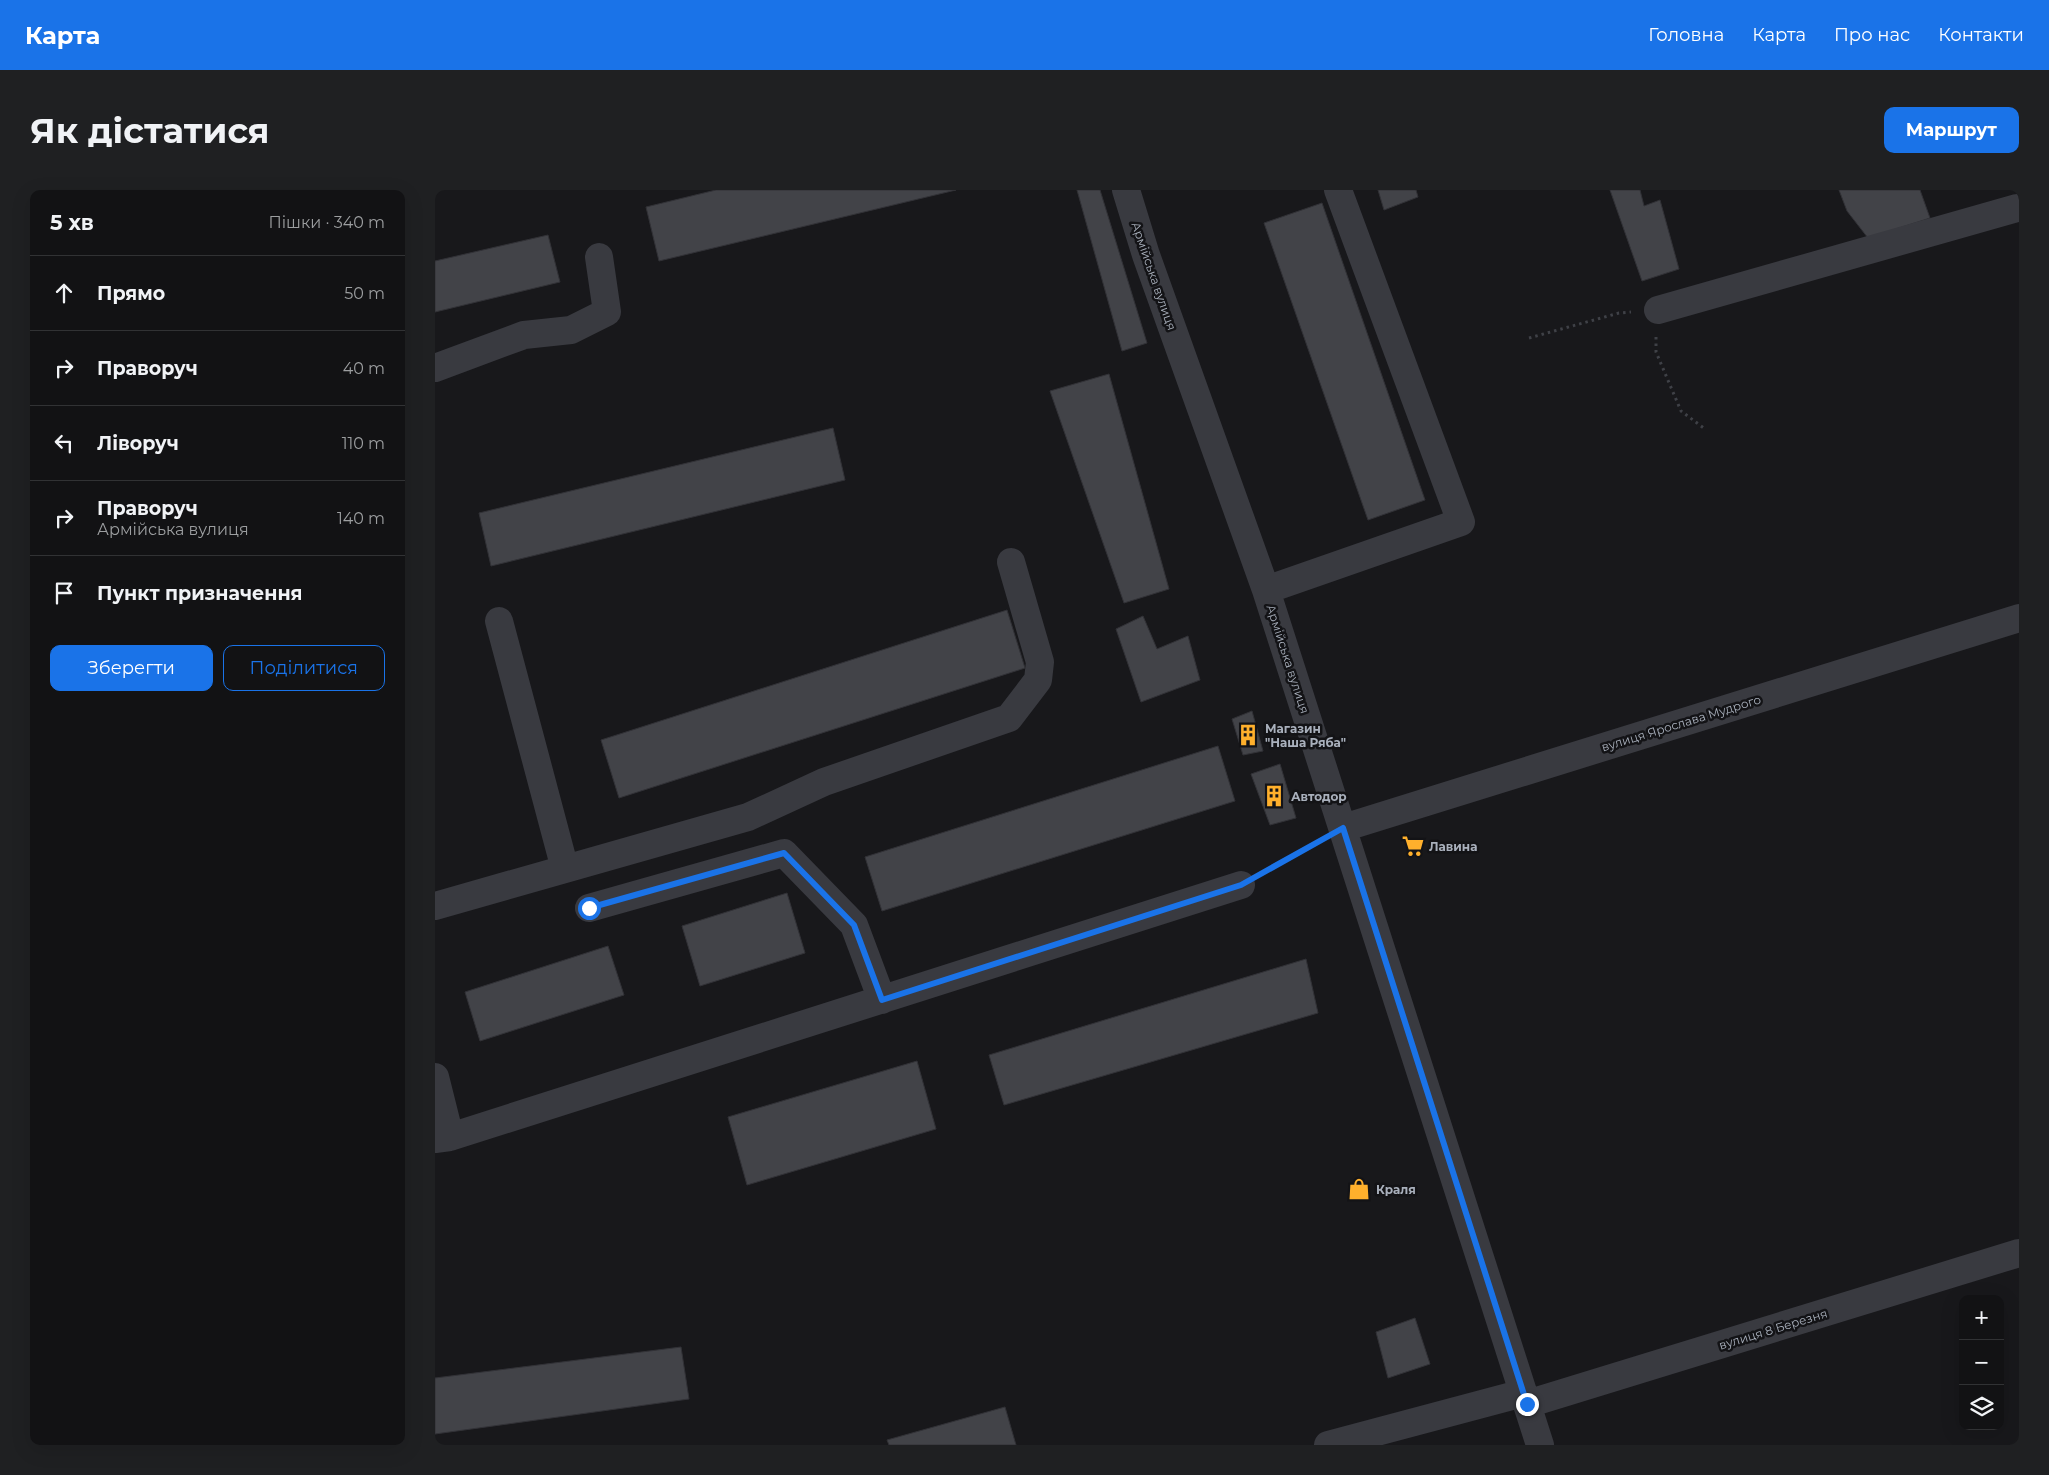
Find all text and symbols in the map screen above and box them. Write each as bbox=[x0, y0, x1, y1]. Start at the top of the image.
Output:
text: Карта bbox=[25, 21, 100, 50]
text: Головна bbox=[1648, 24, 1724, 46]
text: Карта bbox=[1752, 24, 1806, 46]
text: Про нас bbox=[1834, 24, 1910, 46]
text: Контакти bbox=[1938, 24, 2024, 46]
button: Маршрут bbox=[1884, 107, 2019, 153]
text: Як дістатися bbox=[30, 109, 270, 152]
text: 5 хв bbox=[50, 210, 94, 235]
text: Пішки · 340 m bbox=[269, 213, 385, 232]
street label: Армійська вулиця bbox=[1128, 220, 1180, 332]
icon: ahead bbox=[50, 279, 78, 307]
text: Прямо bbox=[97, 282, 165, 305]
text: 50 m bbox=[344, 284, 385, 303]
icon: right bbox=[50, 354, 78, 382]
text: Праворуч bbox=[97, 357, 198, 380]
text: 40 m bbox=[343, 359, 385, 378]
icon: left bbox=[50, 429, 78, 457]
text: Ліворуч bbox=[97, 432, 179, 455]
text: 110 m bbox=[342, 434, 385, 453]
text: Праворуч bbox=[97, 497, 198, 520]
icon: right bbox=[50, 504, 78, 532]
text: 140 m bbox=[337, 509, 385, 528]
text: Армійська вулиця bbox=[97, 520, 249, 539]
icon: arrive bbox=[50, 579, 78, 607]
text: Пункт призначення bbox=[97, 582, 303, 605]
street label: Армійська вулиця bbox=[1263, 603, 1313, 715]
button: Зберегти bbox=[50, 645, 213, 691]
button: Поділитися bbox=[223, 645, 385, 691]
street label: вулиця Ярослава Мудрого bbox=[1599, 691, 1763, 754]
place label: Магазин "Наша Ряба" bbox=[1265, 721, 1346, 750]
building icon: Магазин "Наша Ряба" bbox=[1235, 722, 1261, 748]
building icon: Автодор bbox=[1261, 783, 1287, 809]
place label: Автодор bbox=[1291, 789, 1347, 804]
supermarket icon: Лавина bbox=[1400, 833, 1426, 859]
place label: Лавина bbox=[1429, 839, 1477, 854]
route start bbox=[578, 897, 601, 920]
shop icon: Краля bbox=[1346, 1176, 1372, 1202]
place label: Краля bbox=[1376, 1182, 1416, 1197]
map controls bbox=[1959, 1295, 2004, 1430]
button: + bbox=[1959, 1295, 2004, 1340]
street label: вулиця 8 Березня bbox=[1717, 1305, 1829, 1353]
button: − bbox=[1959, 1340, 2004, 1385]
button: layers bbox=[1959, 1385, 2004, 1430]
route end bbox=[1516, 1393, 1539, 1416]

